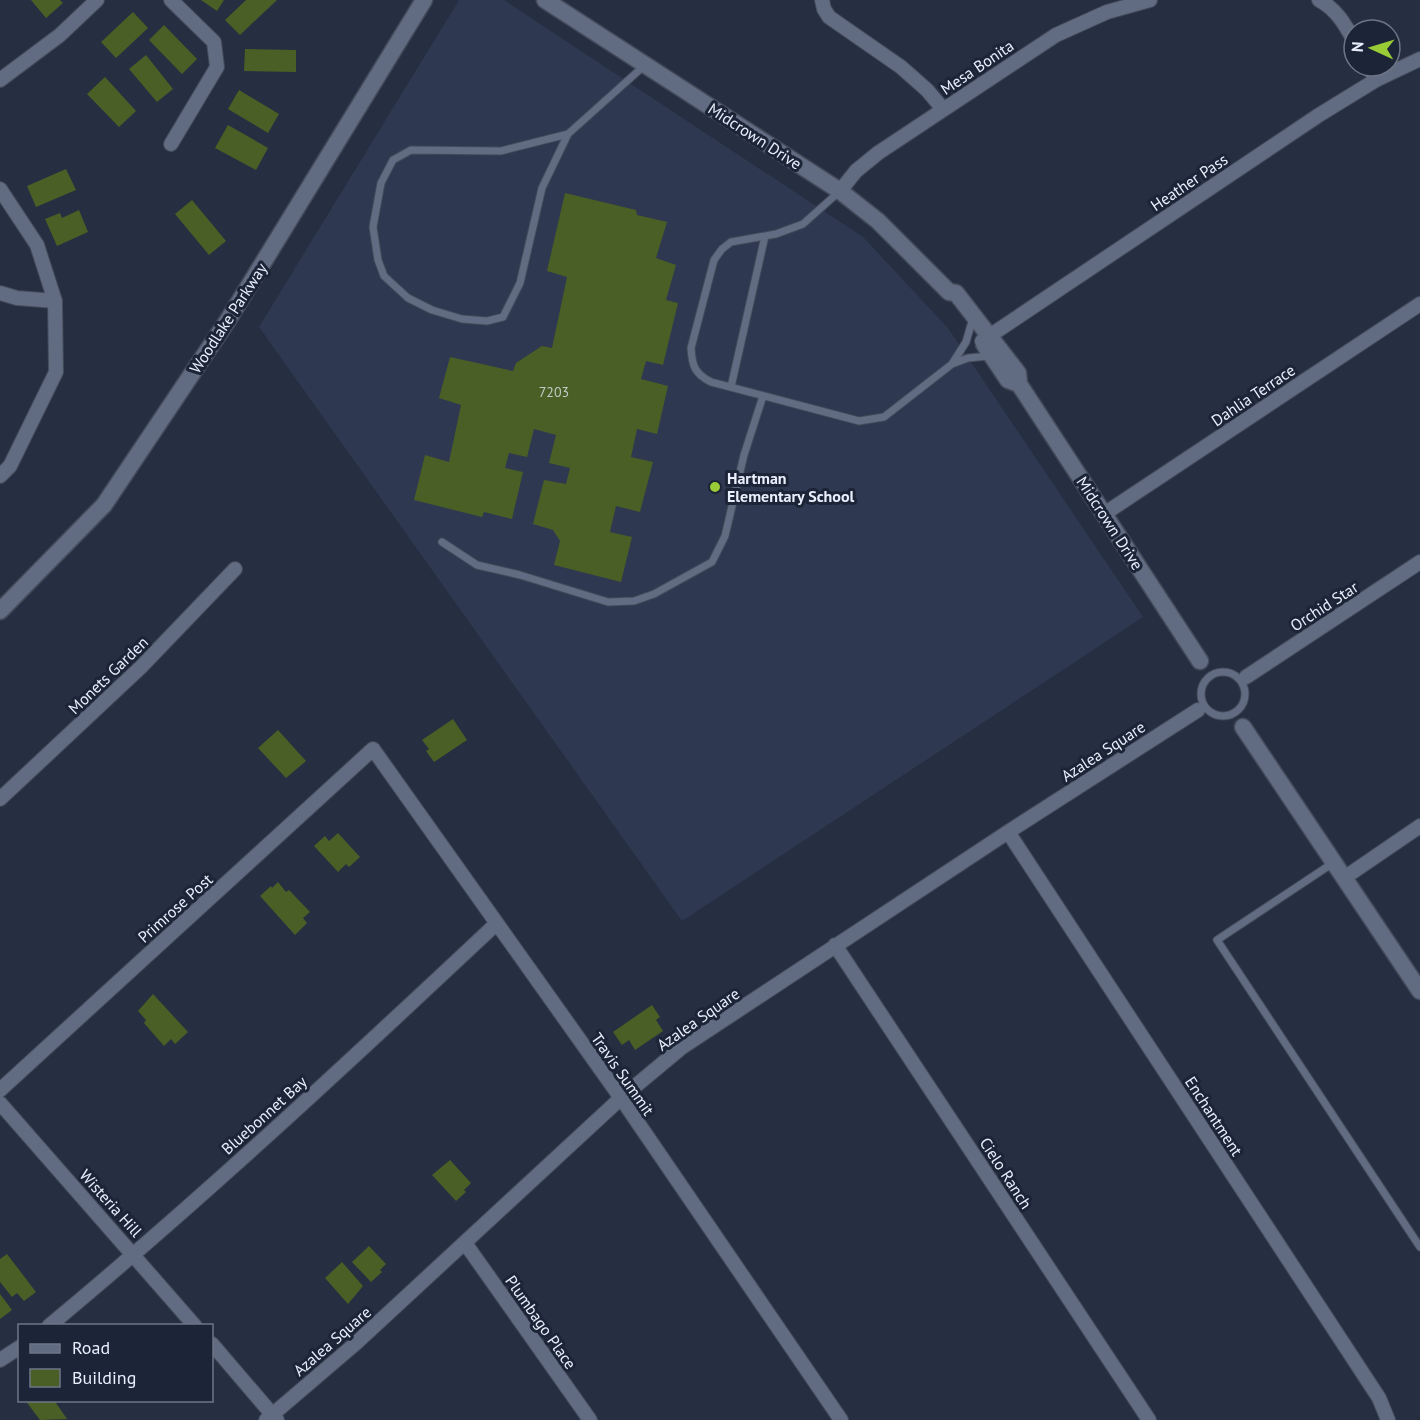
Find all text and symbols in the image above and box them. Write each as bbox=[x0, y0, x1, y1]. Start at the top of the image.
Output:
north arrow bbox=[1342, 18, 1402, 78]
street label: Mesa Bonita bbox=[937, 35, 1017, 99]
text: N bbox=[1347, 41, 1367, 53]
street label: Midcrown Drive bbox=[705, 98, 805, 174]
street label: Heather Pass bbox=[1147, 149, 1232, 215]
street label: Woodlake Parkway bbox=[185, 259, 271, 377]
street label: Dahlia Terrace bbox=[1207, 360, 1299, 430]
house number: 7203 bbox=[539, 383, 569, 401]
place label: Hartman Elementary School bbox=[727, 468, 854, 506]
street label: Midcrown Drive bbox=[1072, 473, 1148, 573]
marker: Hartman Elementary School bbox=[708, 480, 722, 494]
street label: Orchid Star bbox=[1286, 576, 1362, 635]
street label: Monets Garden bbox=[64, 632, 152, 718]
street label: Azalea Square bbox=[1057, 716, 1149, 786]
street label: Primrose Post bbox=[134, 869, 217, 947]
street label: Azalea Square bbox=[653, 983, 743, 1055]
street label: Travis Summit bbox=[587, 1029, 659, 1120]
street label: Bluebonnet Bay bbox=[217, 1071, 311, 1159]
street label: Enchantment bbox=[1181, 1073, 1247, 1160]
street label: Cielo Ranch bbox=[976, 1134, 1036, 1212]
street label: Wisteria Hill bbox=[75, 1165, 147, 1241]
street label: Plumbago Place bbox=[501, 1271, 581, 1373]
street label: Azalea Square bbox=[289, 1302, 375, 1380]
legend bbox=[18, 1324, 213, 1402]
text: Road bbox=[72, 1336, 110, 1359]
text: Building bbox=[72, 1366, 136, 1389]

